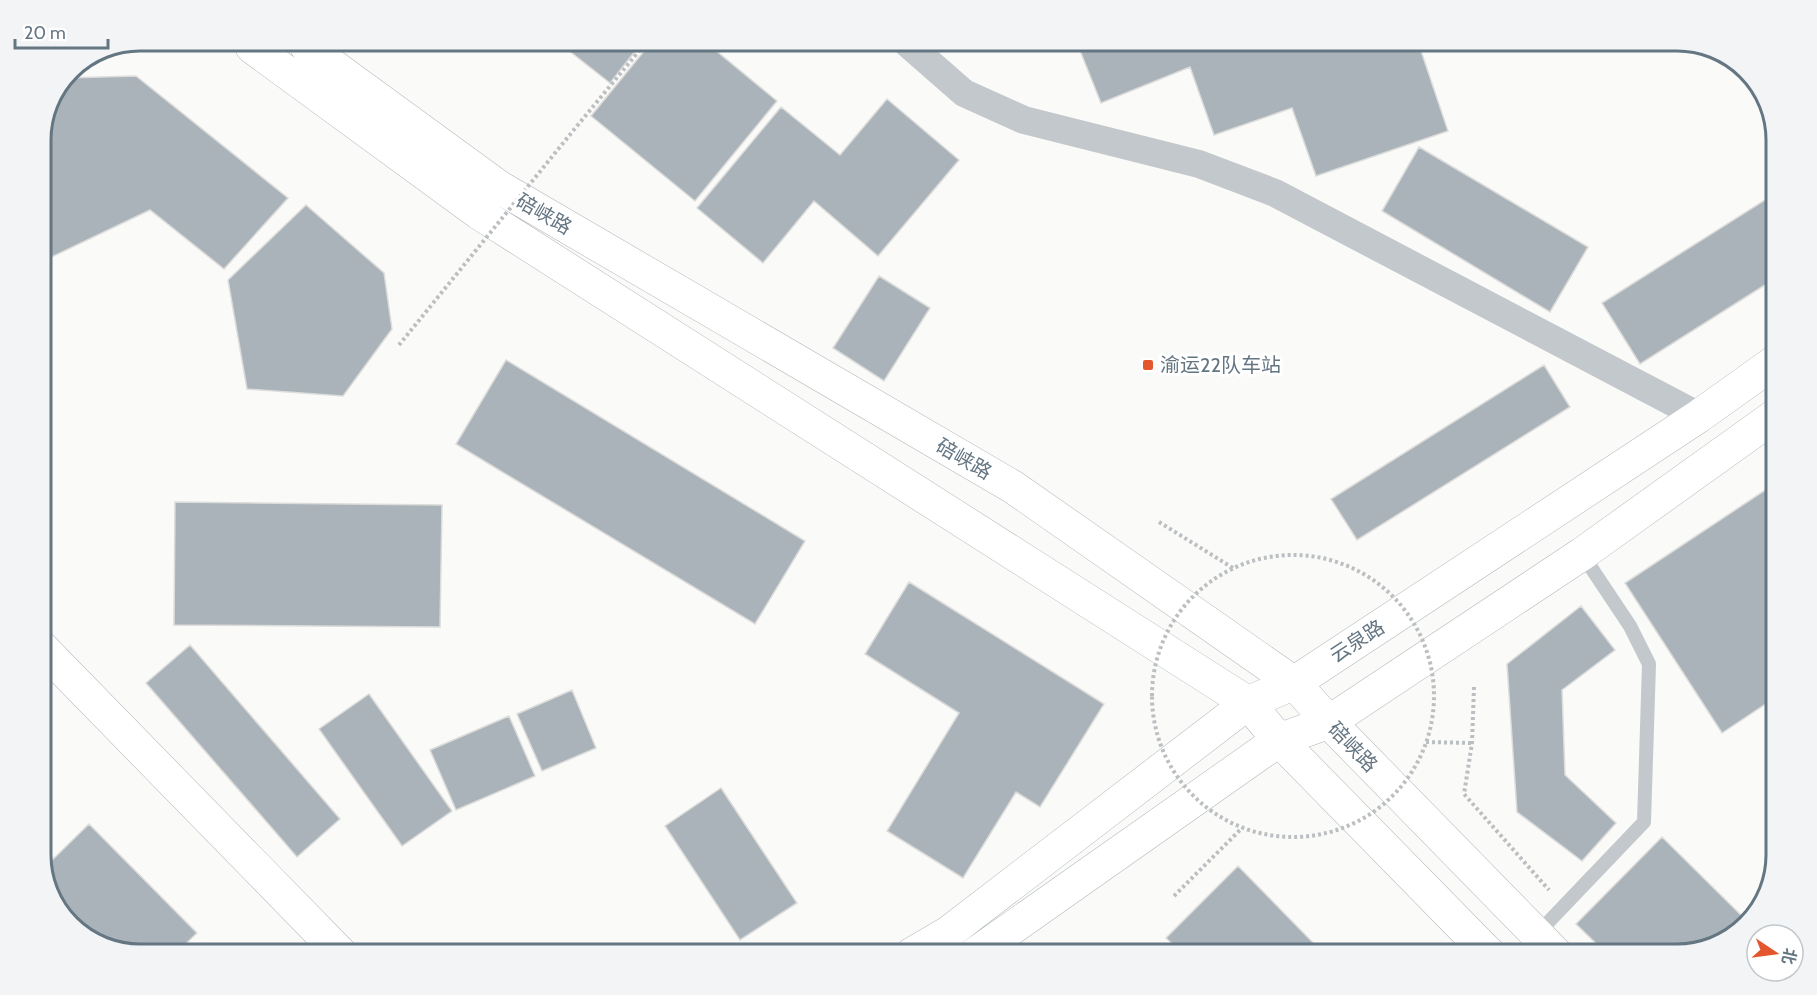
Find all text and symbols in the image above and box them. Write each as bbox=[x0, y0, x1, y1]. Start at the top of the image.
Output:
scale bar bbox=[15, 12, 108, 50]
text: 20 m bbox=[24, 22, 66, 44]
street label: 碚峡路 bbox=[512, 189, 576, 239]
place label: 渝运22队车站 bbox=[1160, 353, 1281, 377]
marker: 渝运22队车站 bbox=[1141, 358, 1155, 372]
street label: 碚峡路 bbox=[932, 434, 996, 484]
street label: 云泉路 bbox=[1325, 615, 1389, 667]
street label: 碚峡路 bbox=[1324, 717, 1382, 777]
north arrow bbox=[1745, 923, 1805, 983]
text: 北 bbox=[1778, 946, 1800, 966]

